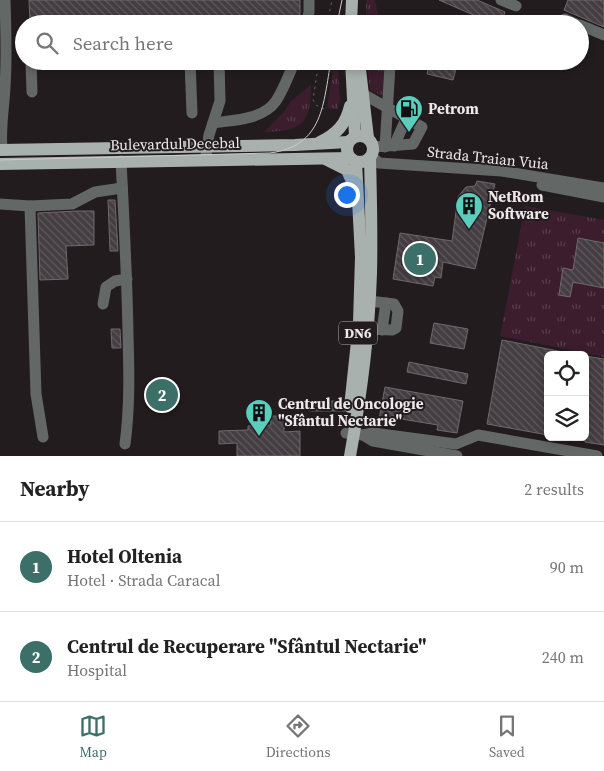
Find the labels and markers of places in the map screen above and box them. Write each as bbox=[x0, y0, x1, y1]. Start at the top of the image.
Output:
fuel station icon: Petrom bbox=[394, 94, 424, 133]
place label: Petrom bbox=[428, 98, 479, 119]
place label: NetRom Software bbox=[488, 186, 549, 224]
building icon: NetRom Software bbox=[454, 191, 484, 230]
pin: 1 bbox=[404, 240, 436, 278]
pin: 2 bbox=[146, 376, 178, 414]
place label: Centrul de Oncologie "Sfântul Nectarie" bbox=[278, 393, 424, 431]
building icon: Centrul de Oncologie "Sfântul Nectarie" bbox=[244, 398, 274, 437]

